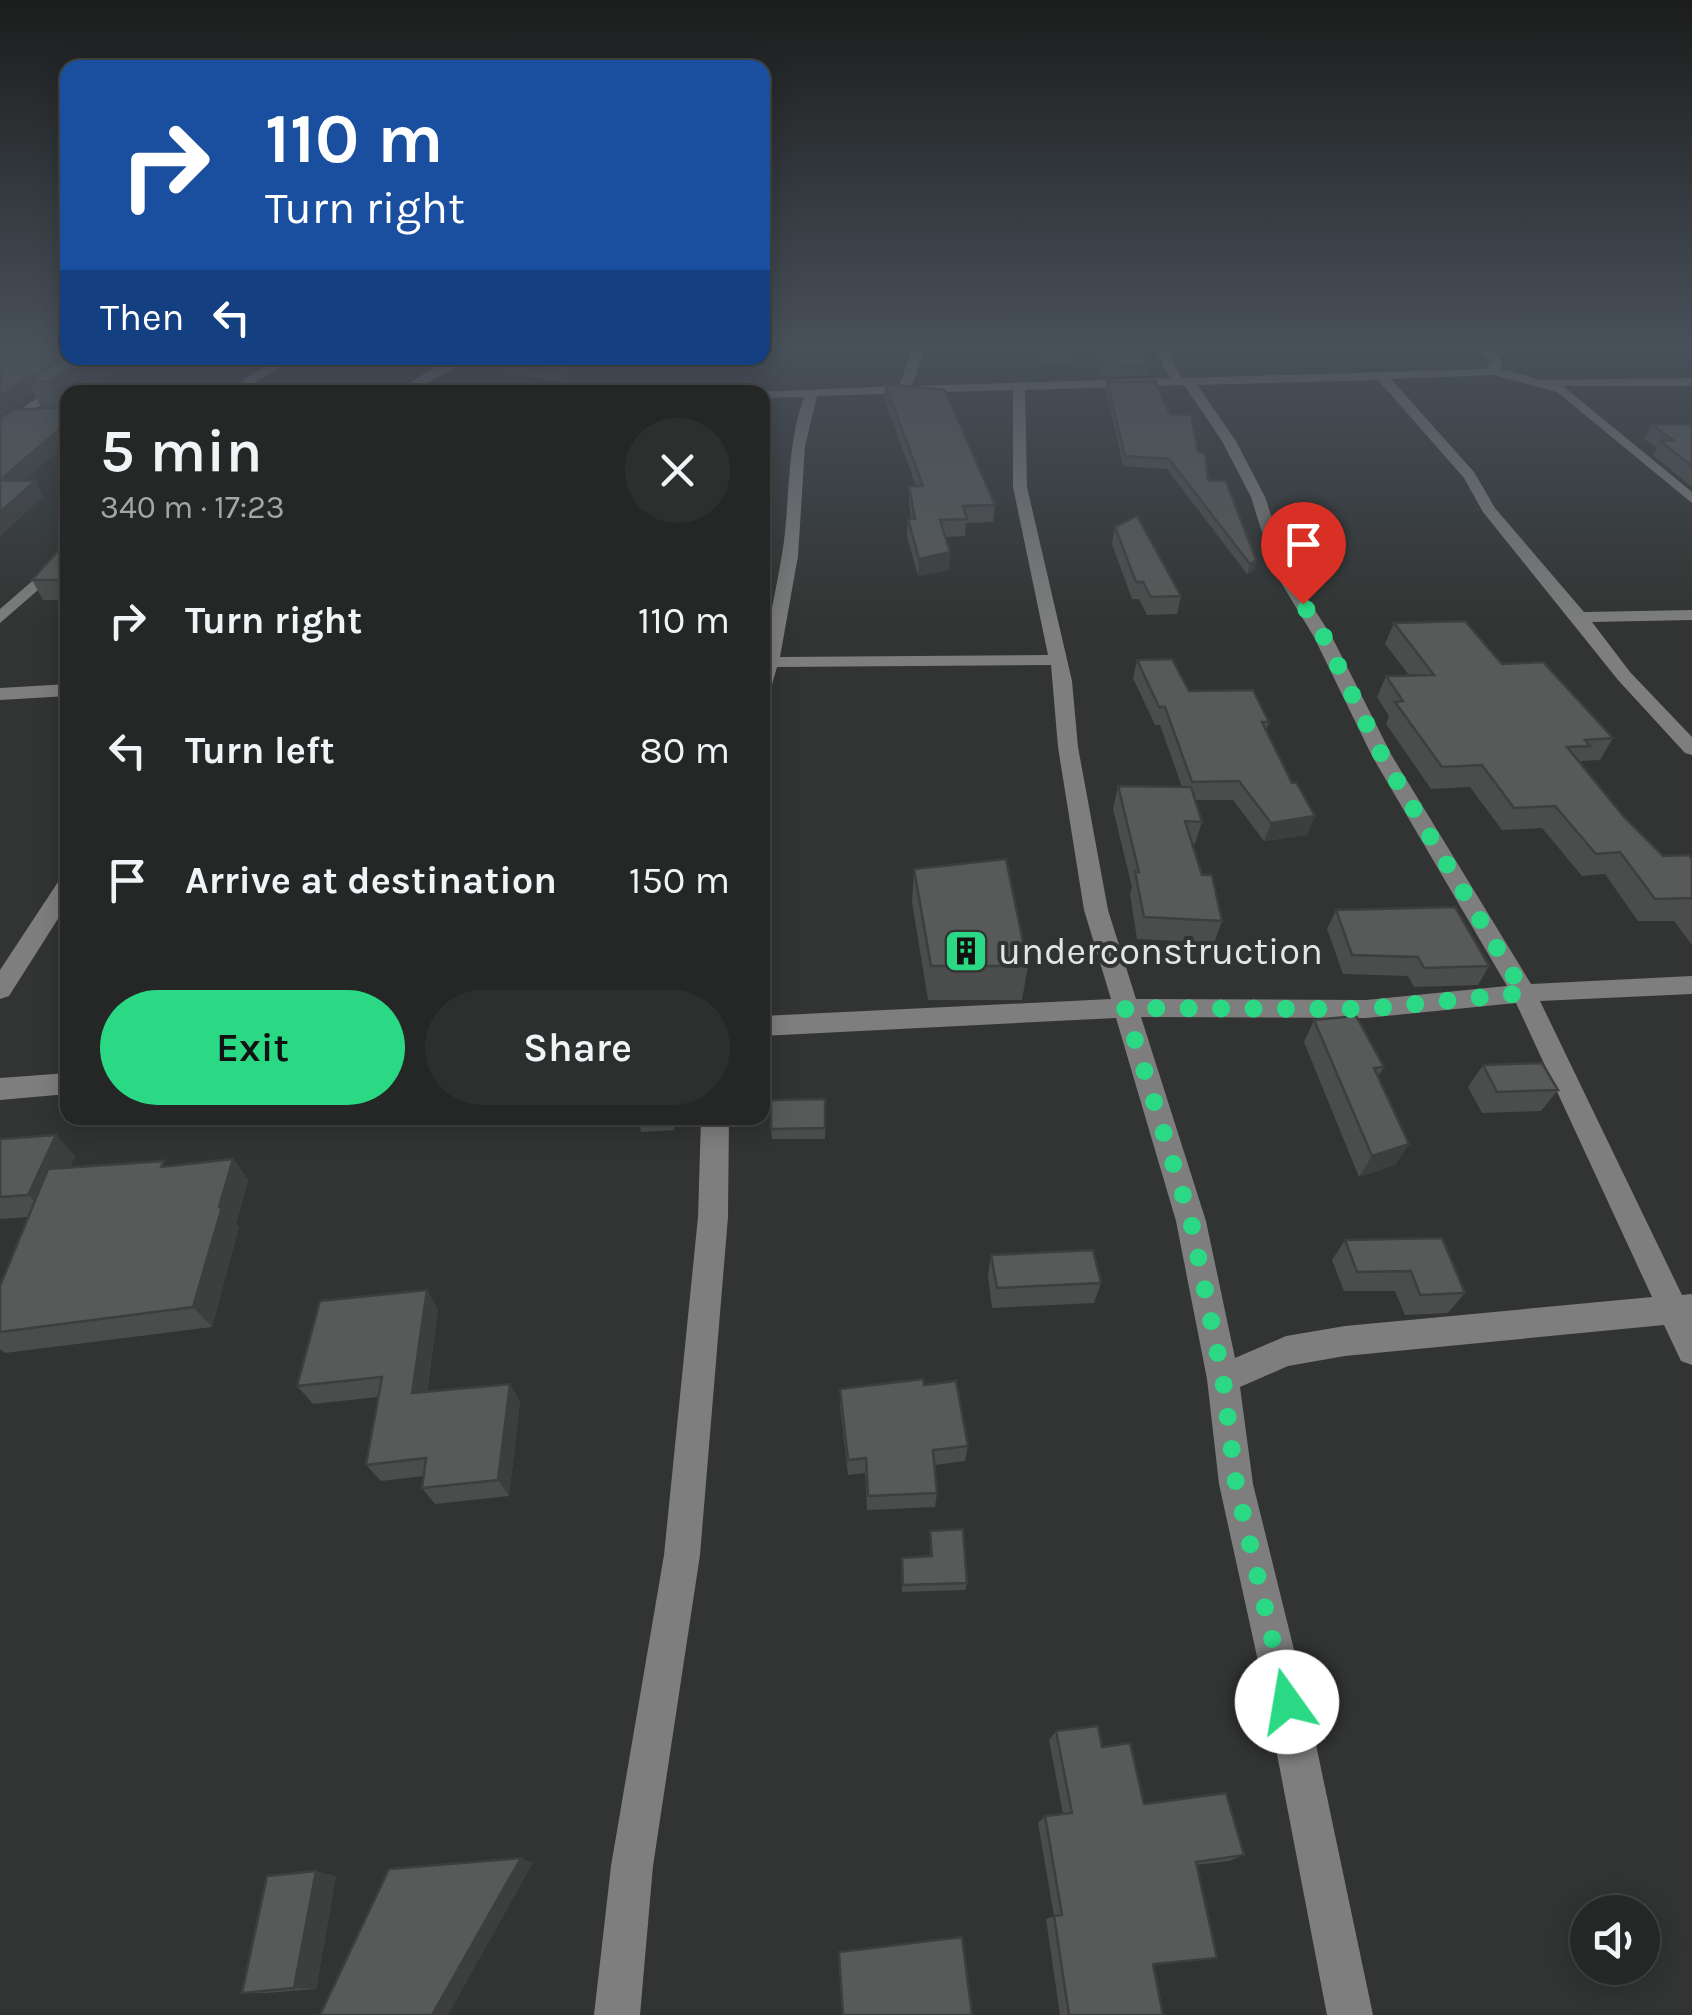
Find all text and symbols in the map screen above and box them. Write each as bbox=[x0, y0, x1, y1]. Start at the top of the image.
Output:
text: 110 m bbox=[265, 98, 443, 180]
icon: right bbox=[100, 100, 230, 230]
text: Turn right bbox=[265, 182, 465, 234]
icon: left bbox=[204, 290, 259, 345]
text: Then bbox=[100, 295, 184, 340]
text: 5 min bbox=[100, 416, 262, 486]
button: close bbox=[625, 418, 730, 523]
text: 340 m · 17:23 bbox=[100, 489, 285, 526]
pin bbox=[1261, 502, 1346, 605]
icon: arrive bbox=[1276, 517, 1331, 572]
icon: right bbox=[100, 593, 155, 648]
text: Turn right bbox=[185, 598, 362, 643]
text: 110 m bbox=[638, 598, 730, 643]
icon: left bbox=[100, 723, 155, 778]
text: Turn left bbox=[185, 728, 335, 773]
text: 80 m bbox=[640, 728, 730, 773]
icon: arrive bbox=[100, 853, 155, 908]
text: Arrive at destination bbox=[185, 858, 557, 903]
text: 150 m bbox=[629, 858, 730, 903]
building icon: underconstruction bbox=[943, 928, 989, 974]
place label: underconstruction bbox=[998, 929, 1323, 974]
button: Exit bbox=[100, 990, 405, 1105]
button: Share bbox=[425, 990, 730, 1105]
position arrow bbox=[1235, 1650, 1339, 1754]
map controls bbox=[1570, 1895, 1660, 1985]
button: sound bbox=[1570, 1895, 1660, 1985]

